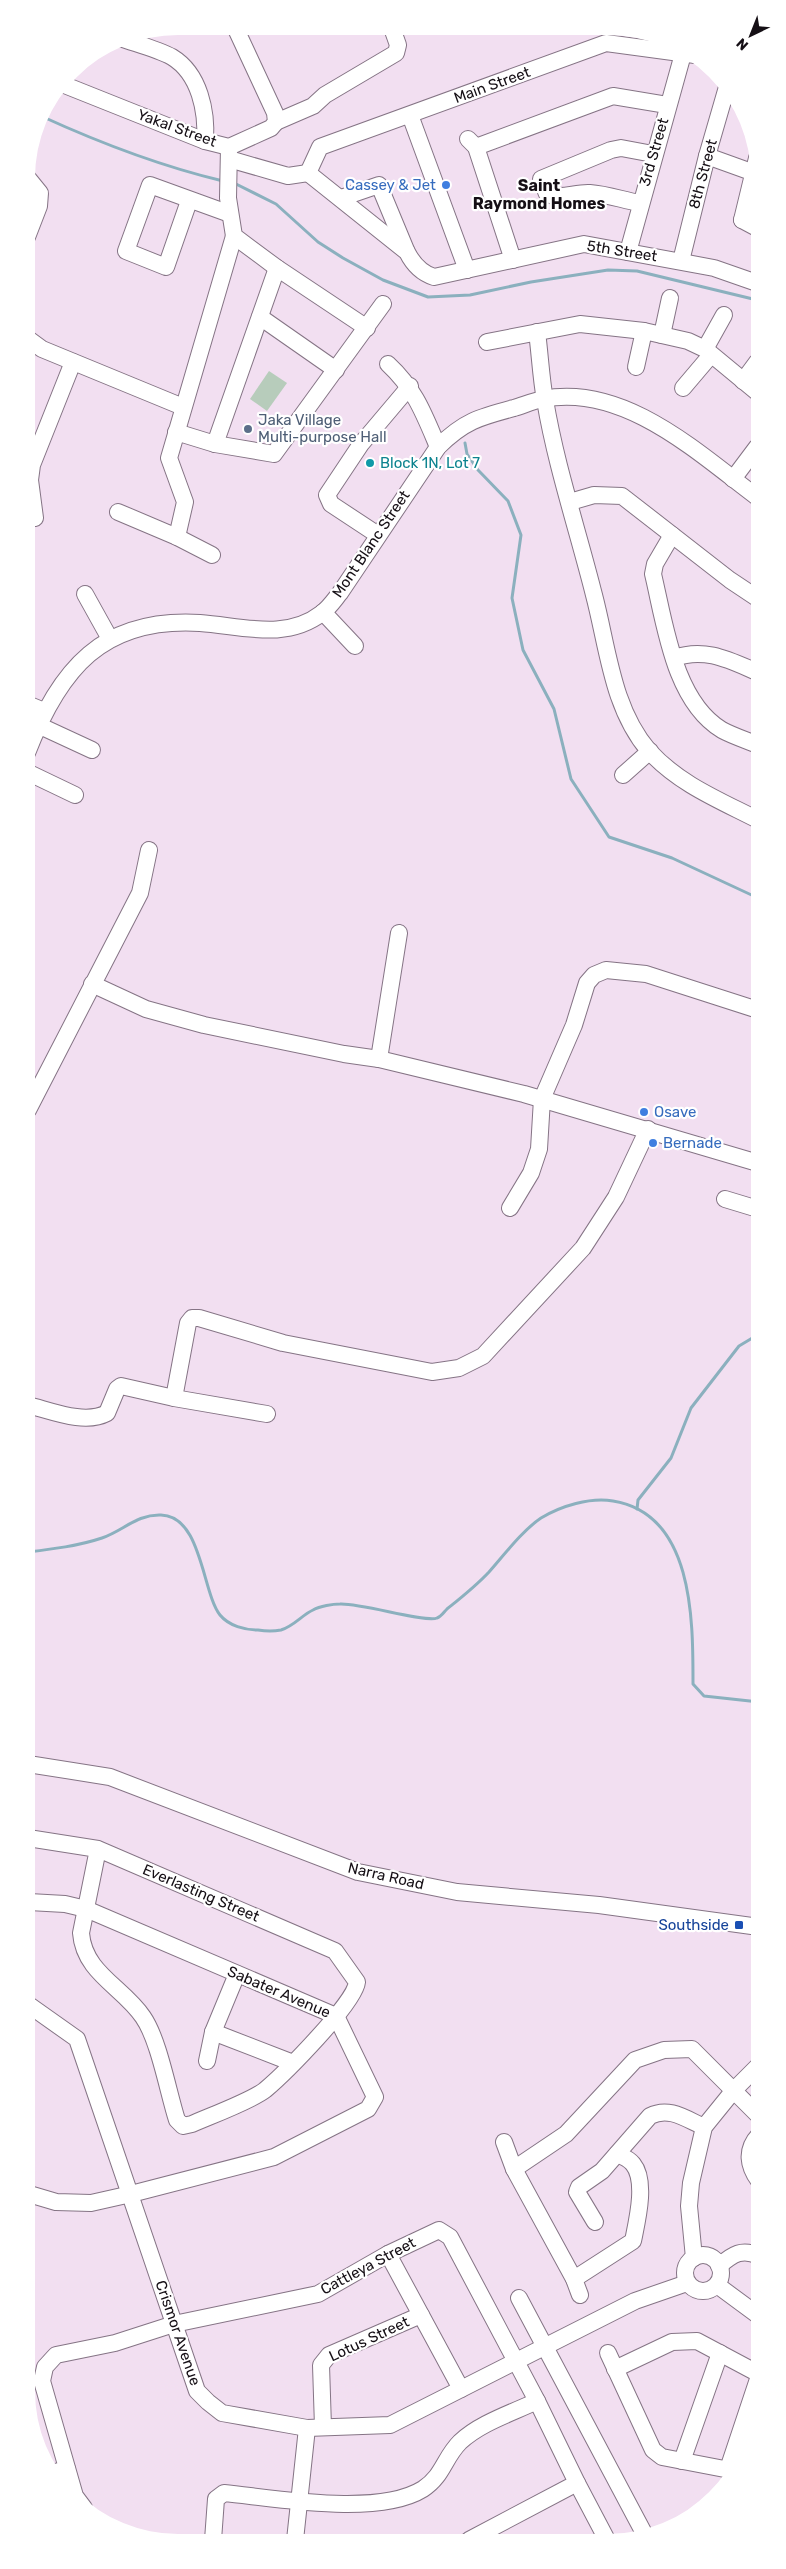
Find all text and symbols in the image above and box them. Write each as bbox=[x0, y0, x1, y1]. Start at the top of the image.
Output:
north arrow bbox=[726, 10, 776, 60]
text: N bbox=[733, 34, 752, 54]
street label: Main Street bbox=[451, 63, 533, 107]
street label: Yakal Street bbox=[135, 105, 219, 151]
street label: 3rd Street bbox=[636, 115, 672, 188]
street label: 8th Street bbox=[685, 137, 721, 211]
place label: Cassey & Jet bbox=[345, 176, 436, 194]
district label: Saint Raymond Homes bbox=[473, 176, 606, 213]
marker: Cassey & Jet bbox=[440, 179, 452, 191]
street label: 5th Street bbox=[586, 237, 659, 265]
place label: Jaka Village Multi-purpose Hall bbox=[258, 411, 387, 446]
marker: Jaka Village Multi-purpose Hall bbox=[242, 423, 254, 435]
place label: Block 1N, Lot 7 bbox=[380, 454, 480, 472]
marker: Block 1N, Lot 7 bbox=[364, 457, 376, 469]
street label: Mont Blanc Street bbox=[328, 487, 414, 601]
place label: Osave bbox=[654, 1103, 696, 1121]
marker: Osave bbox=[638, 1106, 650, 1118]
place label: Bernade bbox=[663, 1134, 722, 1152]
marker: Bernade bbox=[647, 1137, 659, 1149]
street label: Narra Road bbox=[346, 1859, 426, 1893]
street label: Everlasting Street bbox=[140, 1860, 262, 1926]
place label: Southside bbox=[658, 1916, 729, 1934]
marker: Southside bbox=[733, 1919, 745, 1931]
street label: Sabater Avenue bbox=[225, 1962, 333, 2022]
street label: Cattleya Street bbox=[317, 2233, 419, 2299]
street label: Crismor Avenue bbox=[152, 2278, 204, 2388]
street label: Lotus Street bbox=[326, 2313, 412, 2365]

